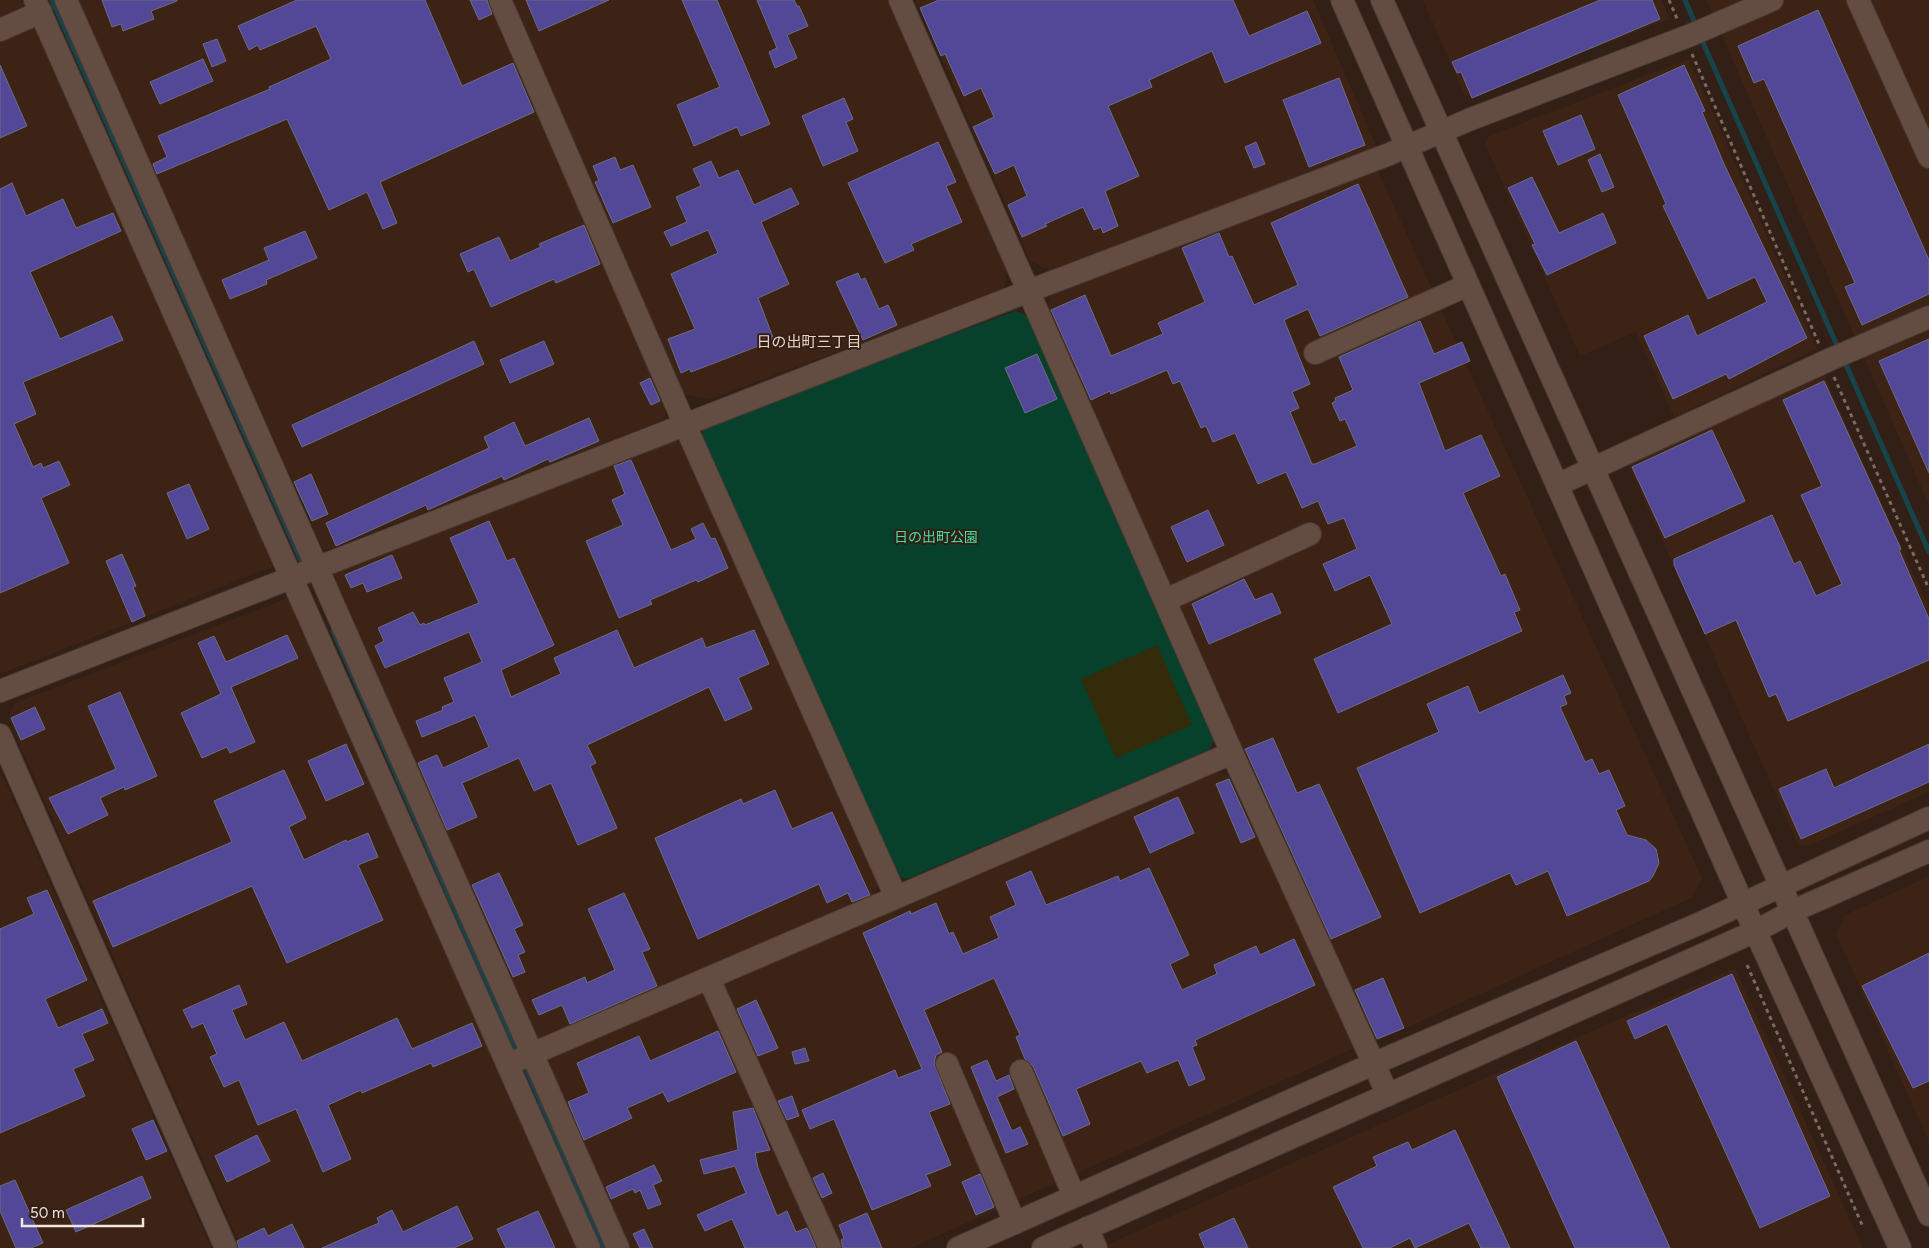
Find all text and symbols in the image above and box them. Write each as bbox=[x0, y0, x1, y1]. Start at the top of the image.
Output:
district label: 日の出町三丁目 bbox=[756, 333, 862, 351]
park label: 日の出町公園 bbox=[894, 529, 978, 546]
scale bar bbox=[22, 1196, 144, 1228]
text: 50 m bbox=[30, 1204, 65, 1222]

